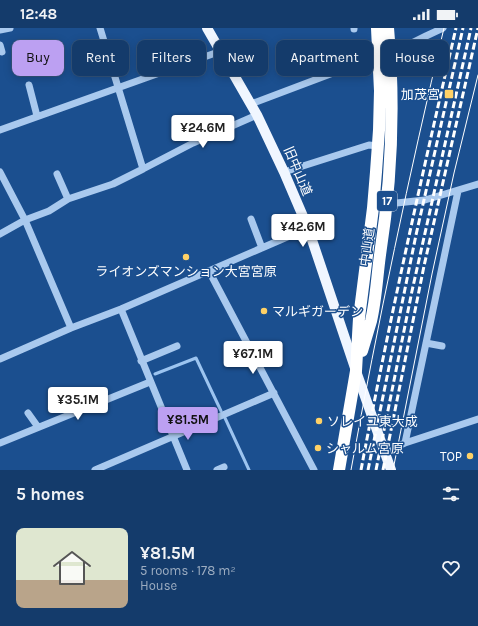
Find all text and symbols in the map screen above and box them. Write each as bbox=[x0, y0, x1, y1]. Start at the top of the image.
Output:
text: 12:48 bbox=[20, 5, 57, 23]
chip: Buy bbox=[12, 40, 64, 76]
chip: Rent bbox=[72, 40, 129, 76]
chip: Filters bbox=[137, 40, 206, 76]
chip: New bbox=[214, 40, 268, 76]
chip: Apartment bbox=[276, 40, 373, 76]
chip: House bbox=[381, 40, 449, 76]
place label: 加茂宮 bbox=[401, 87, 440, 102]
marker: 加茂宮 bbox=[443, 88, 455, 100]
pin: ¥24.6M bbox=[170, 115, 236, 149]
text: ¥24.6M bbox=[180, 120, 226, 135]
street label: 旧中山道 bbox=[281, 144, 315, 198]
road number: 17 bbox=[377, 191, 397, 211]
pin: ¥42.6M bbox=[270, 214, 336, 248]
text: ¥42.6M bbox=[280, 219, 326, 234]
street label: 中山道 bbox=[357, 227, 377, 267]
marker: ライオンズマンション大宮宮原 bbox=[181, 252, 191, 262]
place label: ライオンズマンション大宮宮原 bbox=[95, 264, 277, 279]
place label: マルギガーデン bbox=[272, 304, 363, 319]
marker: マルギガーデン bbox=[259, 306, 269, 316]
pin: ¥67.1M bbox=[220, 341, 286, 375]
text: ¥67.1M bbox=[233, 346, 273, 361]
pin: ¥35.1M bbox=[45, 387, 111, 421]
text: ¥35.1M bbox=[57, 392, 99, 407]
pin: ¥81.5M bbox=[155, 407, 221, 441]
text: ¥81.5M bbox=[167, 412, 209, 427]
place label: ソレイユ東大成 bbox=[327, 414, 418, 429]
marker: ソレイユ東大成 bbox=[314, 416, 324, 426]
place label: シャルム宮原 bbox=[326, 441, 404, 456]
marker: シャルム宮原 bbox=[313, 443, 323, 453]
place label: TOP bbox=[440, 449, 462, 464]
marker: TOP bbox=[465, 451, 475, 461]
icon: filters bbox=[440, 483, 462, 505]
text: 5 homes bbox=[16, 484, 85, 504]
text: ¥81.5M bbox=[140, 543, 195, 563]
icon: home bbox=[48, 544, 96, 592]
icon: heart bbox=[440, 557, 462, 579]
text: 5 rooms · 178 m² bbox=[140, 563, 236, 578]
text: House bbox=[140, 578, 177, 593]

